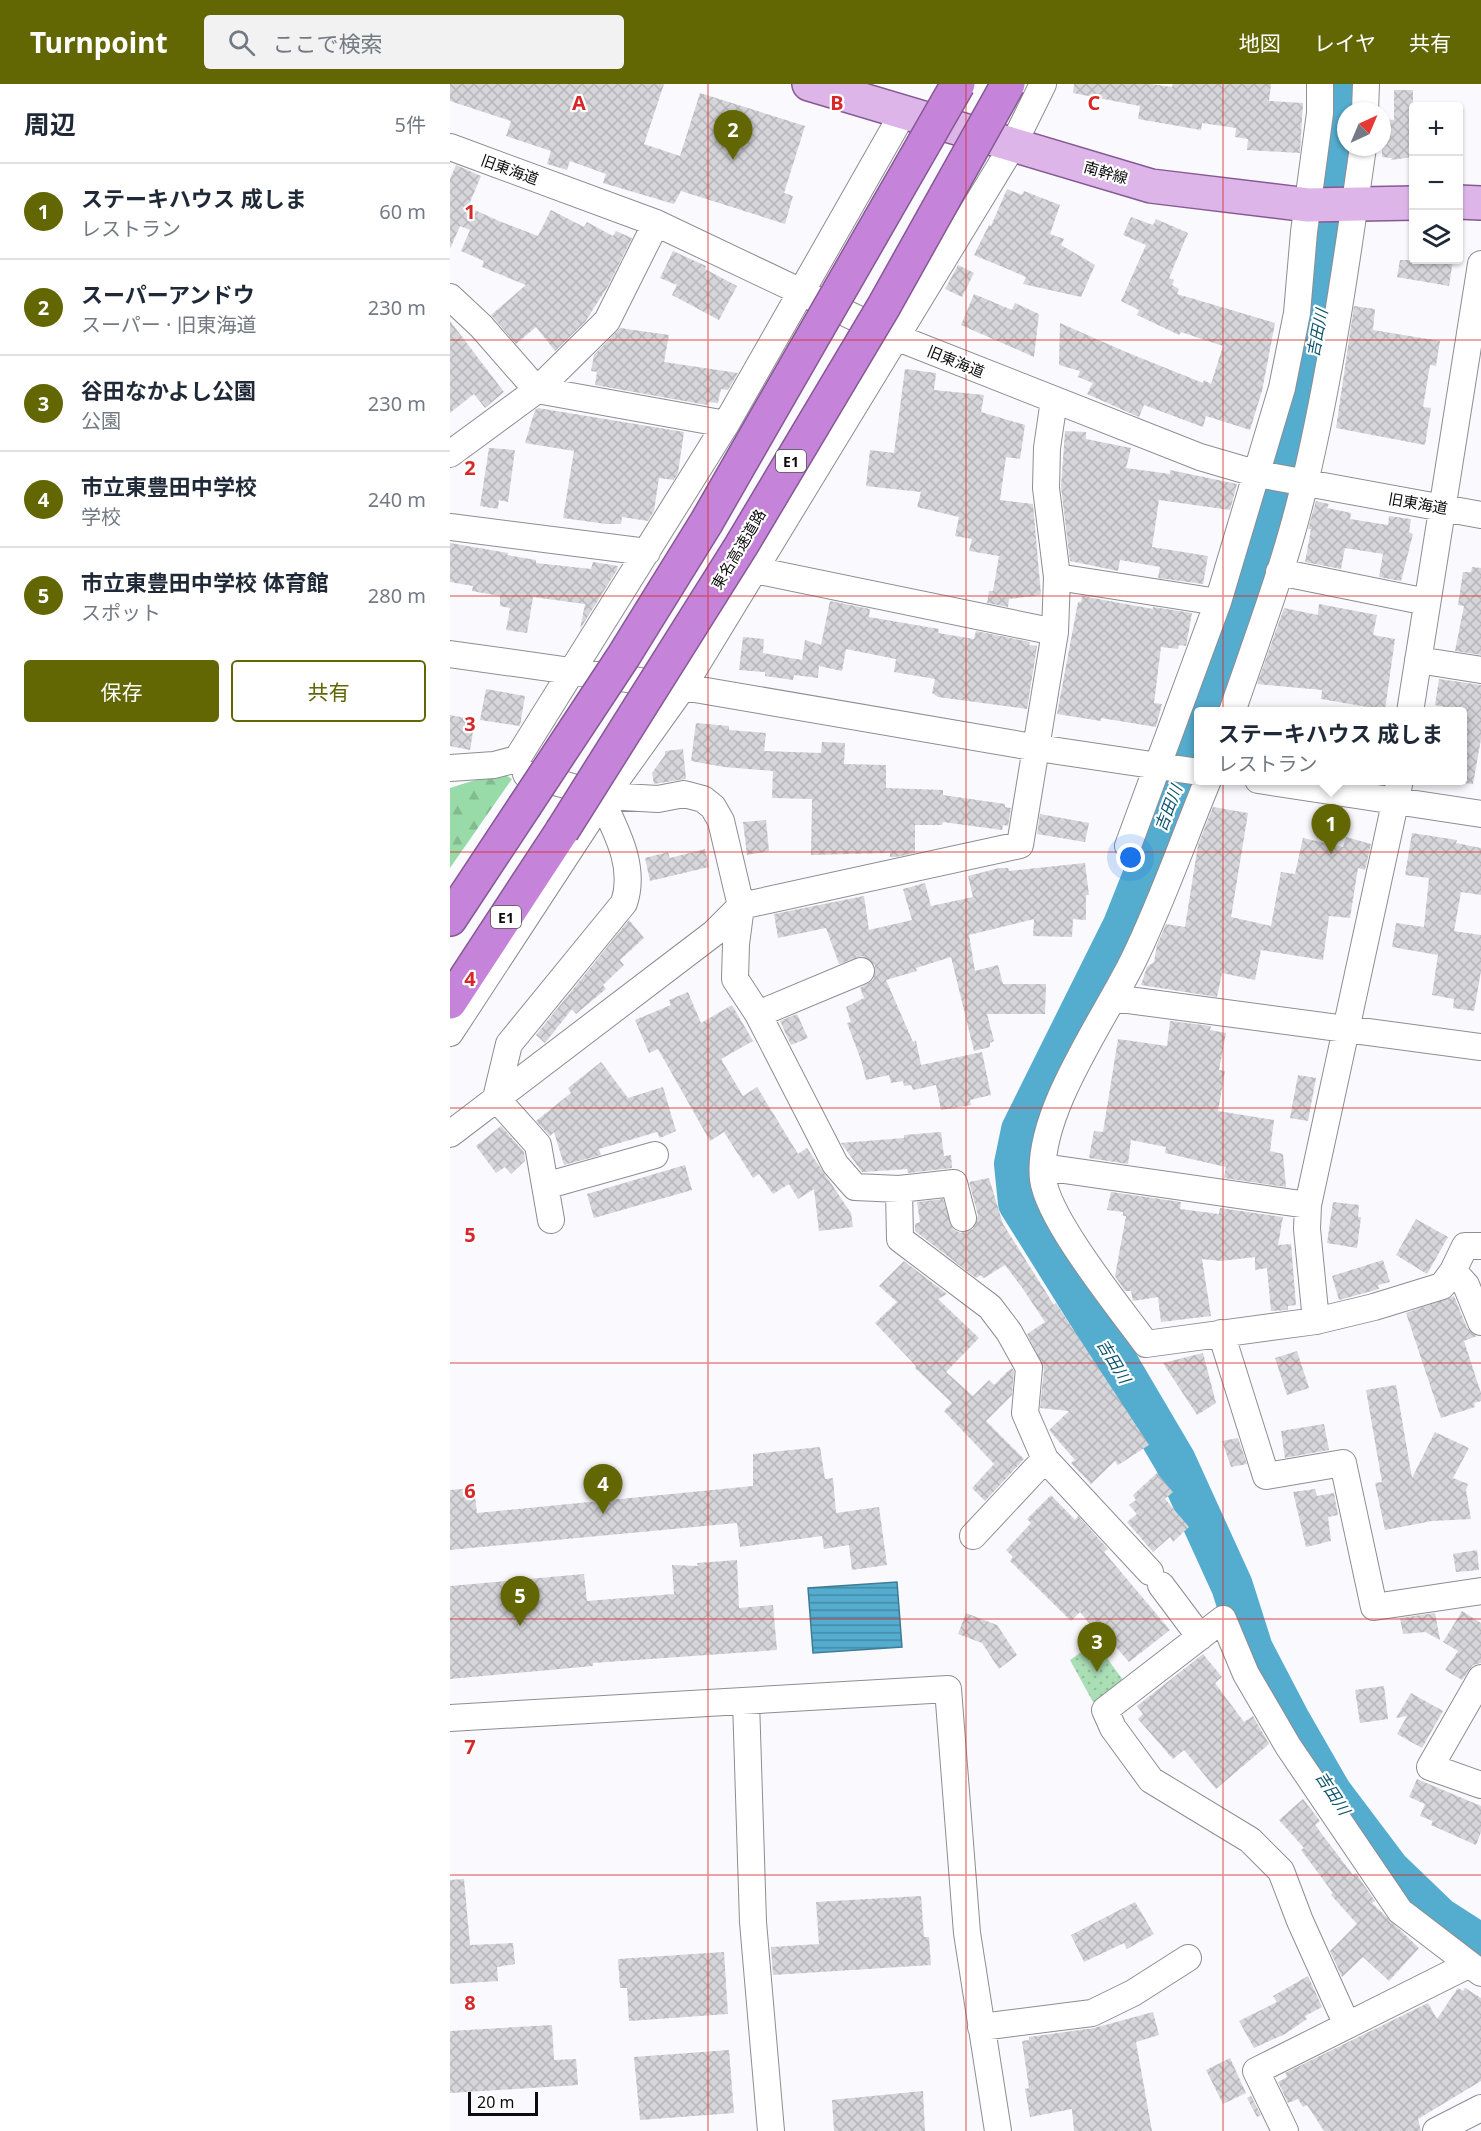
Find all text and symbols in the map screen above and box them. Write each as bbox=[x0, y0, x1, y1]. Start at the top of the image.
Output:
search box bbox=[204, 15, 624, 69]
text: Turnpoint bbox=[30, 23, 168, 61]
icon: search bbox=[225, 26, 258, 59]
text: ここで検索 bbox=[273, 28, 383, 58]
text: 地図 bbox=[1239, 29, 1281, 57]
text: レイヤ bbox=[1314, 29, 1376, 57]
text: 共有 bbox=[1409, 29, 1451, 57]
text: A bbox=[572, 89, 586, 116]
text: B bbox=[830, 89, 844, 116]
text: C bbox=[1088, 89, 1101, 116]
north arrow bbox=[1337, 102, 1391, 156]
map controls bbox=[1409, 102, 1463, 264]
button: + bbox=[1409, 102, 1463, 156]
text: 周辺 bbox=[24, 106, 76, 142]
pin: 2 bbox=[714, 110, 752, 160]
text: 5件 bbox=[395, 111, 426, 138]
street label: 旧東海道 bbox=[478, 149, 542, 189]
street label: 南幹線 bbox=[1082, 156, 1130, 188]
button: − bbox=[1409, 156, 1463, 210]
text: ステーキハウス 成しま bbox=[81, 183, 307, 213]
text: 1 bbox=[38, 198, 49, 225]
text: 60 m bbox=[379, 198, 426, 225]
text: 1 bbox=[464, 198, 476, 225]
button: layers bbox=[1409, 210, 1463, 264]
text: レストラン bbox=[81, 215, 181, 242]
text: スーパーアンドウ bbox=[81, 279, 255, 309]
text: 2 bbox=[38, 294, 49, 321]
text: 230 m bbox=[368, 294, 426, 321]
water label: 吉田川 bbox=[1302, 305, 1333, 359]
text: スーパー · 旧東海道 bbox=[81, 311, 257, 338]
street label: 旧東海道 bbox=[924, 340, 988, 382]
text: 谷田なかよし公園 bbox=[81, 375, 256, 405]
text: 3 bbox=[38, 390, 49, 417]
text: 230 m bbox=[368, 390, 426, 417]
text: 公園 bbox=[81, 407, 121, 434]
road number: E1 bbox=[776, 450, 806, 472]
text: 2 bbox=[464, 454, 476, 481]
text: 市立東豊田中学校 bbox=[81, 471, 257, 501]
text: 4 bbox=[38, 486, 49, 513]
text: 240 m bbox=[368, 486, 426, 513]
street label: 旧東海道 bbox=[1387, 488, 1449, 518]
text: 学校 bbox=[81, 503, 121, 530]
street label: 東名高速道路 bbox=[706, 505, 770, 593]
text: 市立東豊田中学校 体育館 bbox=[81, 567, 329, 597]
text: 5 bbox=[38, 582, 49, 609]
text: 280 m bbox=[368, 582, 426, 609]
text: スポット bbox=[81, 599, 161, 626]
button: 保存 bbox=[24, 660, 219, 722]
button: 共有 bbox=[231, 660, 426, 722]
popup bbox=[1194, 707, 1467, 785]
text: 3 bbox=[464, 710, 476, 737]
text: ステーキハウス 成しま bbox=[1218, 718, 1443, 748]
text: レストラン bbox=[1218, 750, 1318, 777]
water label: 吉田川 bbox=[1149, 780, 1188, 834]
pin: 1 bbox=[1312, 804, 1350, 854]
your location bbox=[1116, 843, 1145, 872]
road number: E1 bbox=[491, 906, 521, 928]
text: 4 bbox=[464, 965, 476, 992]
text: 5 bbox=[464, 1221, 476, 1248]
water label: 吉田川 bbox=[1092, 1335, 1137, 1389]
pin: 4 bbox=[584, 1464, 622, 1514]
text: 6 bbox=[464, 1477, 476, 1504]
pin: 5 bbox=[500, 1576, 540, 1626]
pin: 3 bbox=[1078, 1622, 1116, 1672]
text: 7 bbox=[464, 1733, 476, 1760]
water label: 吉田川 bbox=[1311, 1767, 1356, 1821]
text: 8 bbox=[464, 1989, 476, 2016]
scale bar bbox=[468, 2089, 538, 2116]
text: 20 m bbox=[477, 2091, 514, 2113]

